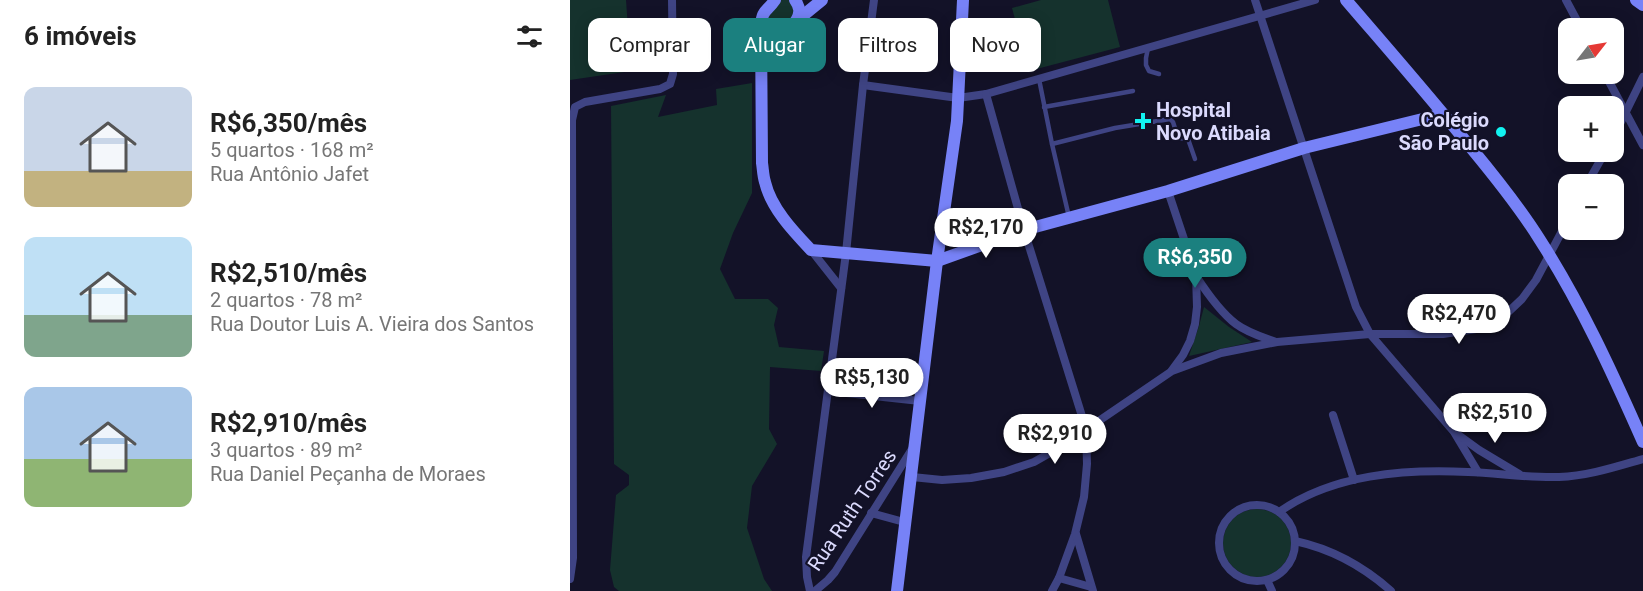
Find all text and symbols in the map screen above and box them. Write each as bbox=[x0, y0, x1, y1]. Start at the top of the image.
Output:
chip: Comprar bbox=[588, 18, 711, 72]
chip: Alugar bbox=[723, 18, 826, 72]
chip: Filtros bbox=[838, 18, 938, 72]
chip: Novo bbox=[950, 18, 1041, 72]
north arrow bbox=[1558, 18, 1624, 84]
map controls bbox=[1558, 18, 1624, 240]
icon: filters bbox=[513, 20, 546, 53]
text: 6 imóveis bbox=[24, 21, 137, 51]
button: + bbox=[1558, 96, 1624, 162]
place label: Hospital Novo Atibaia bbox=[1156, 98, 1271, 145]
text: R$6,350/mês bbox=[210, 108, 367, 138]
place label: Colégio São Paulo bbox=[1398, 108, 1489, 155]
icon: home bbox=[72, 111, 144, 183]
marker: Hospital Novo Atibaia bbox=[1134, 112, 1152, 130]
marker: Colégio São Paulo bbox=[1494, 125, 1508, 139]
text: 5 quartos · 168 m² bbox=[210, 138, 374, 162]
text: Rua Antônio Jafet bbox=[210, 162, 369, 186]
button: − bbox=[1558, 174, 1624, 240]
pin: R$2,170 bbox=[931, 208, 1041, 259]
text: R$2,170 bbox=[948, 215, 1024, 239]
pin: R$6,350 bbox=[1140, 238, 1250, 289]
text: R$6,350 bbox=[1157, 245, 1233, 269]
text: R$2,510/mês bbox=[210, 258, 367, 288]
icon: home bbox=[72, 261, 144, 333]
text: 2 quartos · 78 m² bbox=[210, 288, 362, 312]
pin: R$2,470 bbox=[1404, 294, 1514, 345]
text: R$2,470 bbox=[1421, 301, 1497, 325]
text: Rua Doutor Luis A. Vieira dos Santos bbox=[210, 312, 534, 336]
pin: R$5,130 bbox=[817, 358, 927, 409]
text: R$5,130 bbox=[834, 365, 910, 389]
pin: R$2,510 bbox=[1440, 393, 1550, 444]
text: R$2,510 bbox=[1457, 400, 1533, 424]
text: R$2,910/mês bbox=[210, 408, 367, 438]
icon: home bbox=[72, 411, 144, 483]
pin: R$2,910 bbox=[1000, 414, 1110, 465]
text: R$2,910 bbox=[1017, 421, 1093, 445]
text: 3 quartos · 89 m² bbox=[210, 438, 362, 462]
street label: Rua Ruth Torres bbox=[803, 445, 901, 575]
text: Rua Daniel Peçanha de Moraes bbox=[210, 462, 486, 486]

